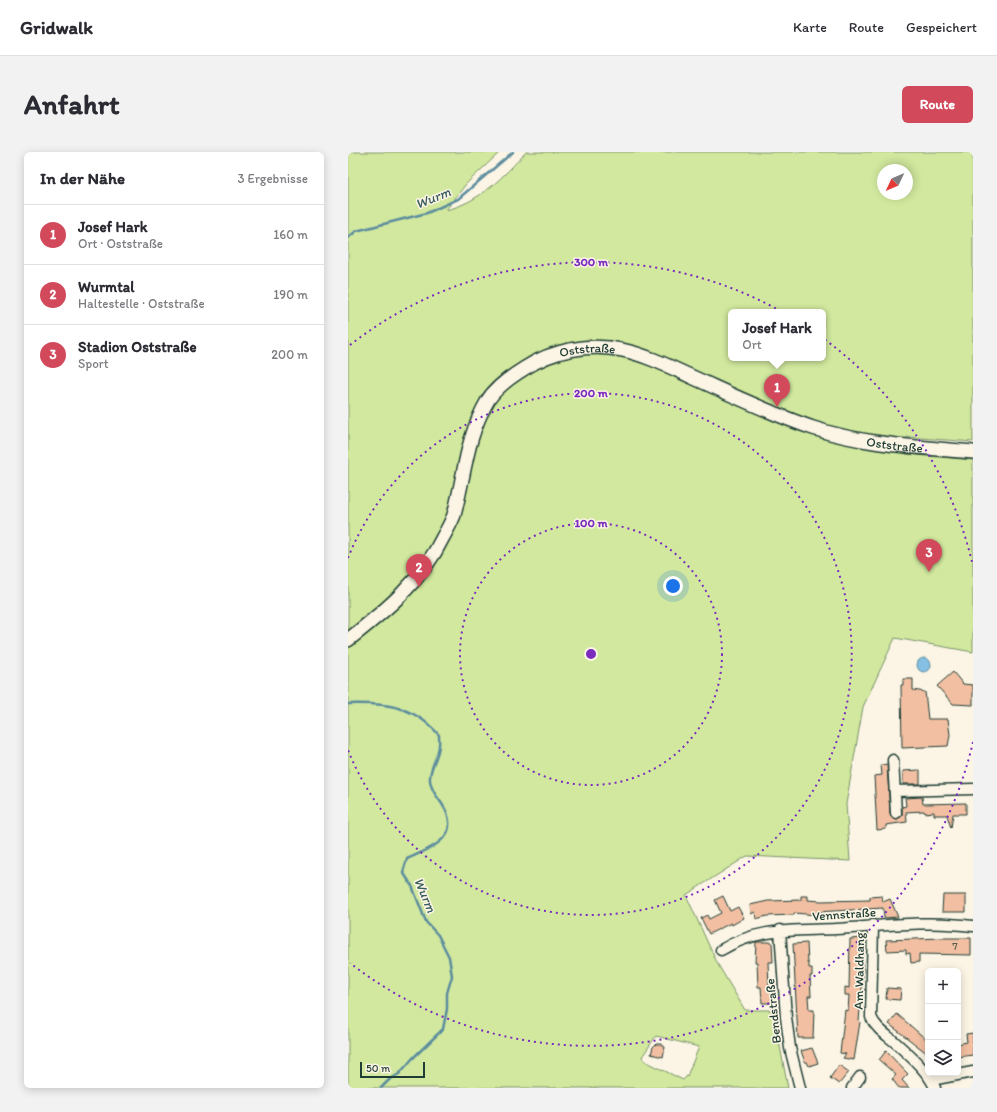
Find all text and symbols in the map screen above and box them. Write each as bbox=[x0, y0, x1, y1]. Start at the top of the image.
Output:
text: Gridwalk bbox=[20, 16, 93, 39]
text: Karte bbox=[793, 19, 827, 36]
text: Route bbox=[849, 19, 884, 36]
text: Gespeichert bbox=[906, 19, 977, 36]
button: Route bbox=[902, 86, 973, 123]
text: Anfahrt bbox=[24, 87, 119, 121]
north arrow bbox=[877, 164, 913, 200]
text: In der Nähe bbox=[40, 168, 125, 188]
text: 3 Ergebnisse bbox=[238, 171, 308, 186]
water label: Wurm bbox=[413, 183, 454, 213]
text: Josef Hark bbox=[78, 218, 147, 236]
text: 1 bbox=[50, 227, 56, 242]
text: 160 m bbox=[273, 227, 308, 242]
text: Ort · Oststraße bbox=[78, 236, 163, 251]
text: 300 m bbox=[574, 255, 609, 269]
text: Wurmtal bbox=[78, 278, 134, 296]
text: 2 bbox=[50, 287, 56, 302]
text: 190 m bbox=[273, 287, 308, 302]
text: Haltestelle · Oststraße bbox=[78, 296, 205, 311]
popup bbox=[728, 309, 826, 361]
text: Josef Hark bbox=[742, 319, 812, 337]
text: Ort bbox=[742, 337, 762, 352]
text: Stadion Oststraße bbox=[78, 338, 197, 356]
street label: Oststraße bbox=[558, 340, 617, 360]
text: 3 bbox=[49, 347, 57, 362]
text: 200 m bbox=[271, 347, 308, 362]
text: Sport bbox=[78, 356, 109, 371]
pin: 1 bbox=[764, 374, 790, 407]
text: 200 m bbox=[574, 386, 609, 400]
street label: Oststraße bbox=[865, 433, 924, 455]
text: 100 m bbox=[574, 516, 608, 530]
pin: 3 bbox=[916, 539, 942, 572]
pin: 2 bbox=[406, 554, 432, 587]
your location bbox=[663, 576, 683, 596]
centre of rings bbox=[584, 647, 598, 661]
water label: Wurm bbox=[410, 875, 440, 916]
street label: Vennstraße bbox=[812, 904, 876, 924]
street label: Am Waldhang bbox=[851, 932, 867, 1010]
house number: 7 bbox=[952, 940, 958, 953]
map controls bbox=[925, 968, 961, 1076]
button: + bbox=[925, 968, 961, 1004]
street label: Bendstraße bbox=[762, 978, 784, 1044]
button: − bbox=[925, 1004, 961, 1040]
button: layers bbox=[925, 1040, 961, 1076]
scale bar bbox=[360, 1060, 425, 1079]
text: 50 m bbox=[366, 1062, 390, 1075]

